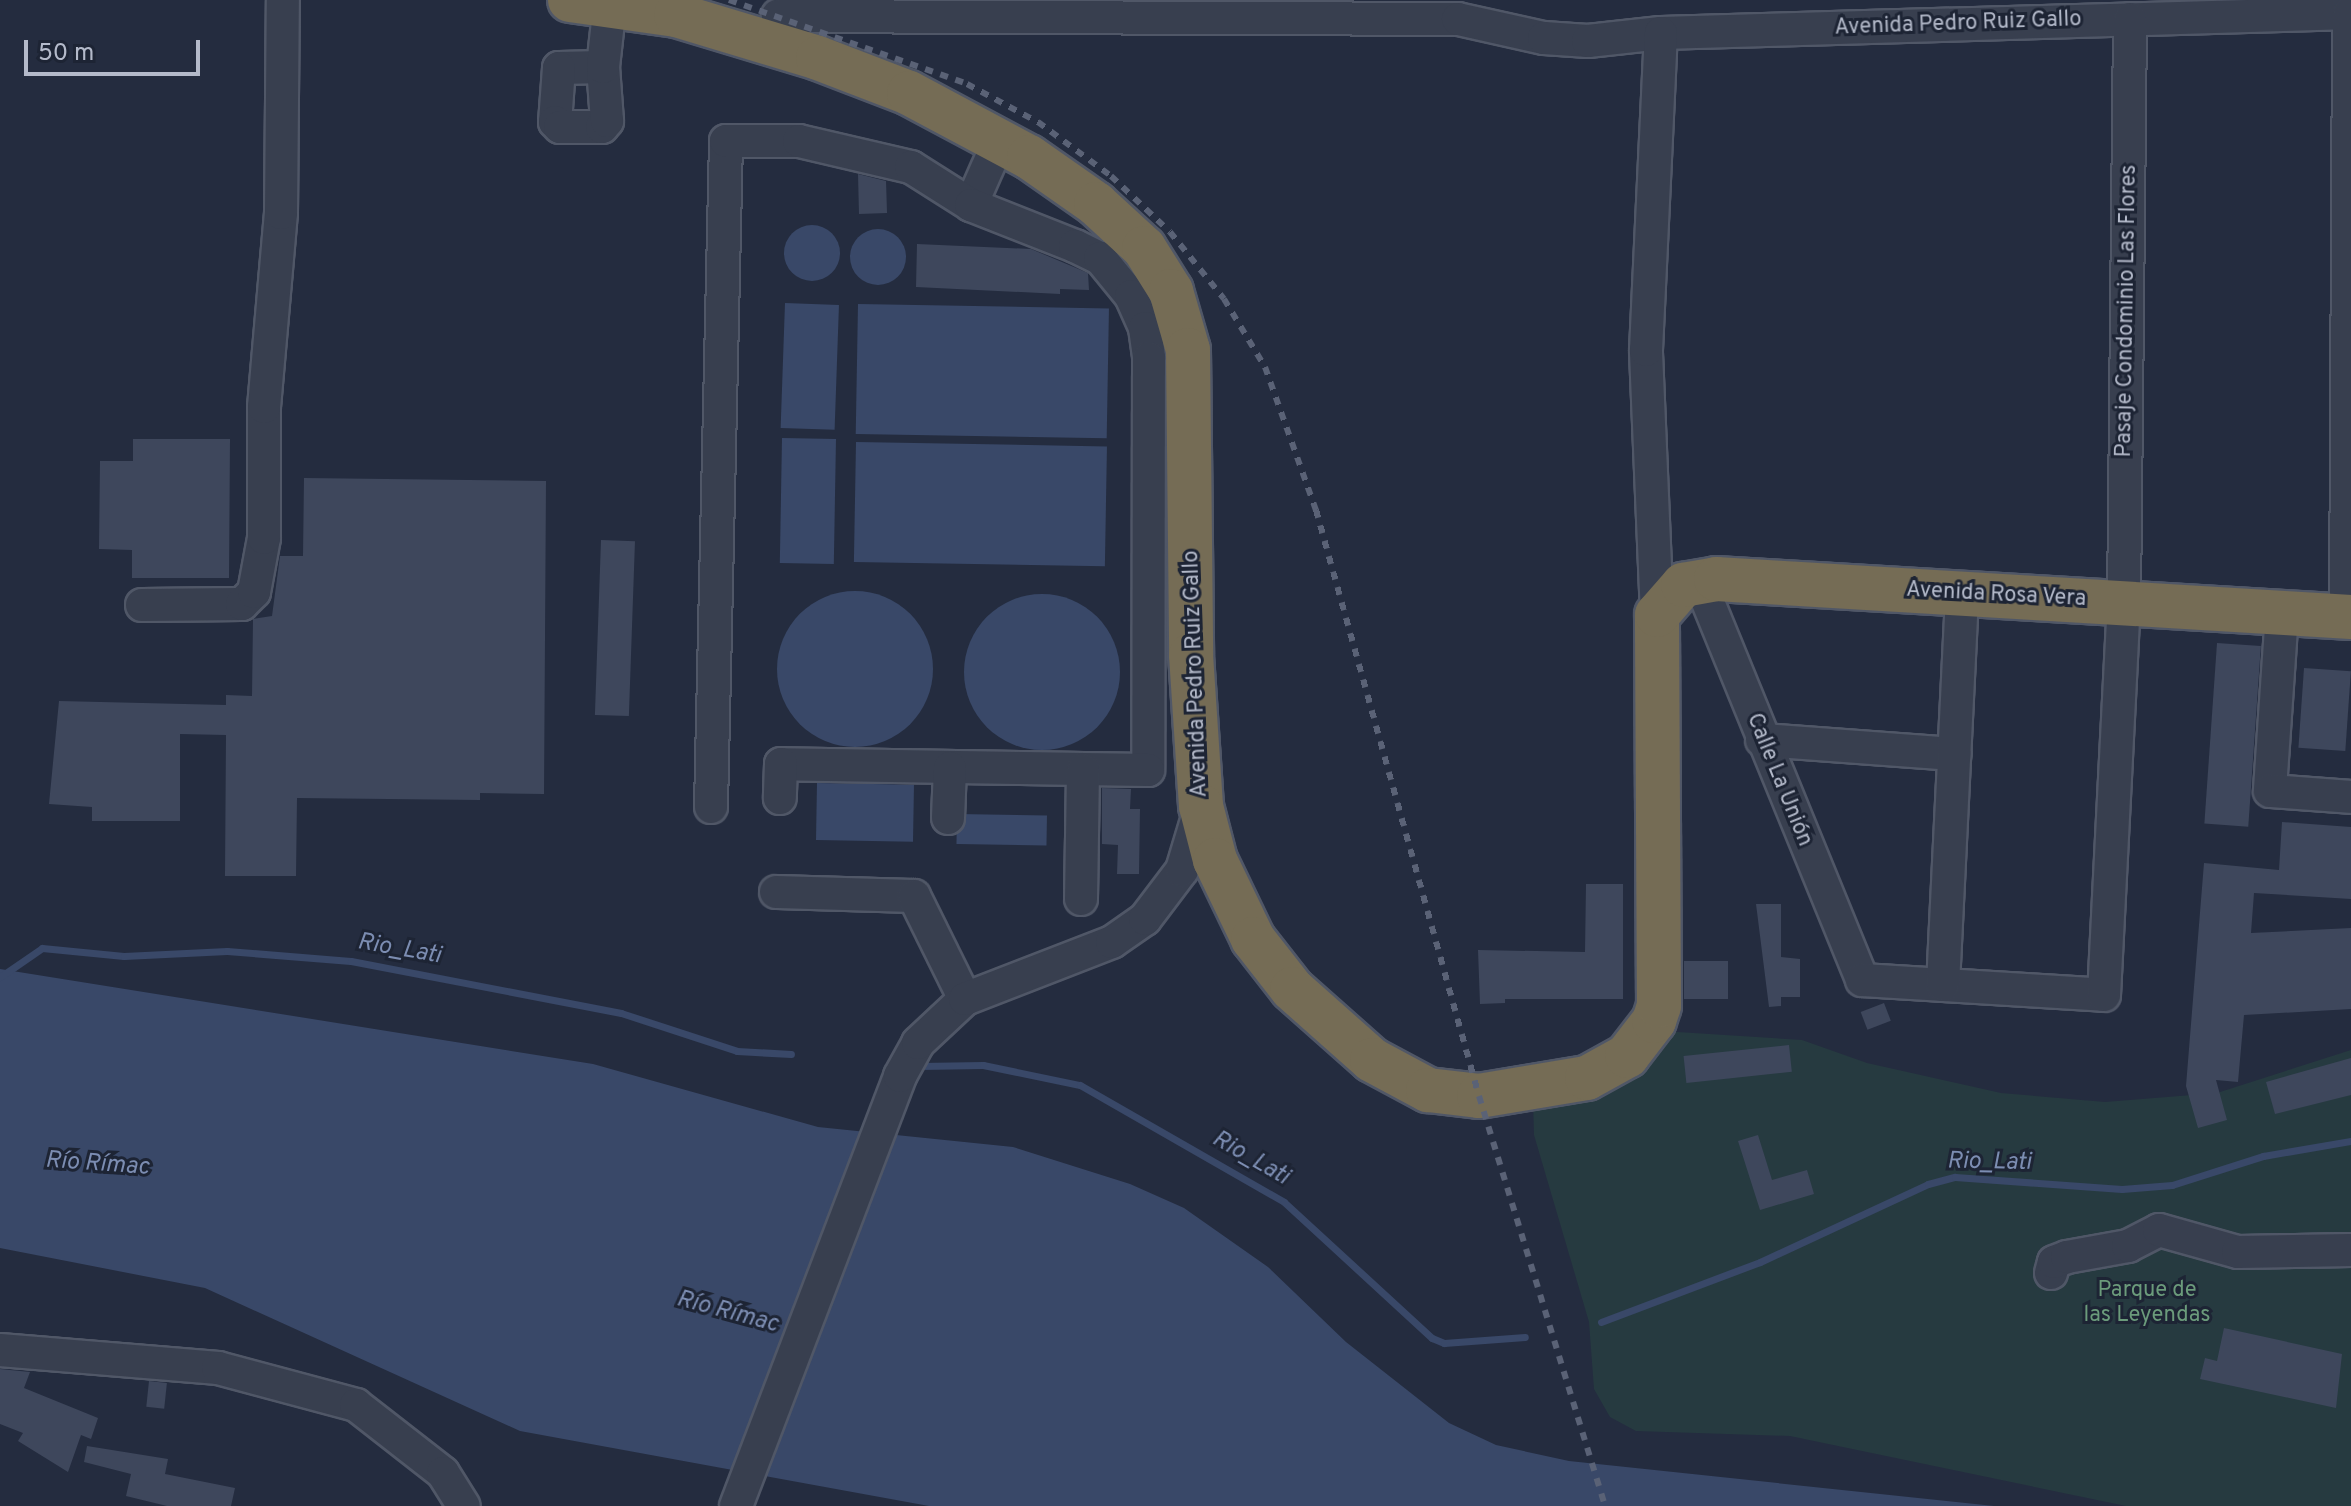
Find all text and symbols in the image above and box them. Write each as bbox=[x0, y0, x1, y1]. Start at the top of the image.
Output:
street label: Avenida Pedro Ruiz Gallo bbox=[1834, 6, 2082, 42]
scale bar bbox=[28, 24, 204, 74]
text: 50 m bbox=[38, 39, 94, 69]
street label: Pasaje Condominio Las Flores bbox=[2111, 164, 2143, 458]
street label: Avenida Pedro Ruiz Gallo bbox=[1178, 550, 1214, 798]
street label: Avenida Rosa Vera bbox=[1905, 577, 2087, 613]
street label: Calle La Unión bbox=[1740, 710, 1818, 850]
water label: Rio_Lati bbox=[355, 928, 443, 972]
water label: Rio_Lati bbox=[1206, 1125, 1294, 1193]
water label: Río Rímac bbox=[44, 1147, 150, 1183]
water label: Rio_Lati bbox=[1947, 1148, 2031, 1178]
park label: Parque de las Leyendas bbox=[2083, 1277, 2211, 1328]
water label: Río Rímac bbox=[673, 1286, 781, 1340]

